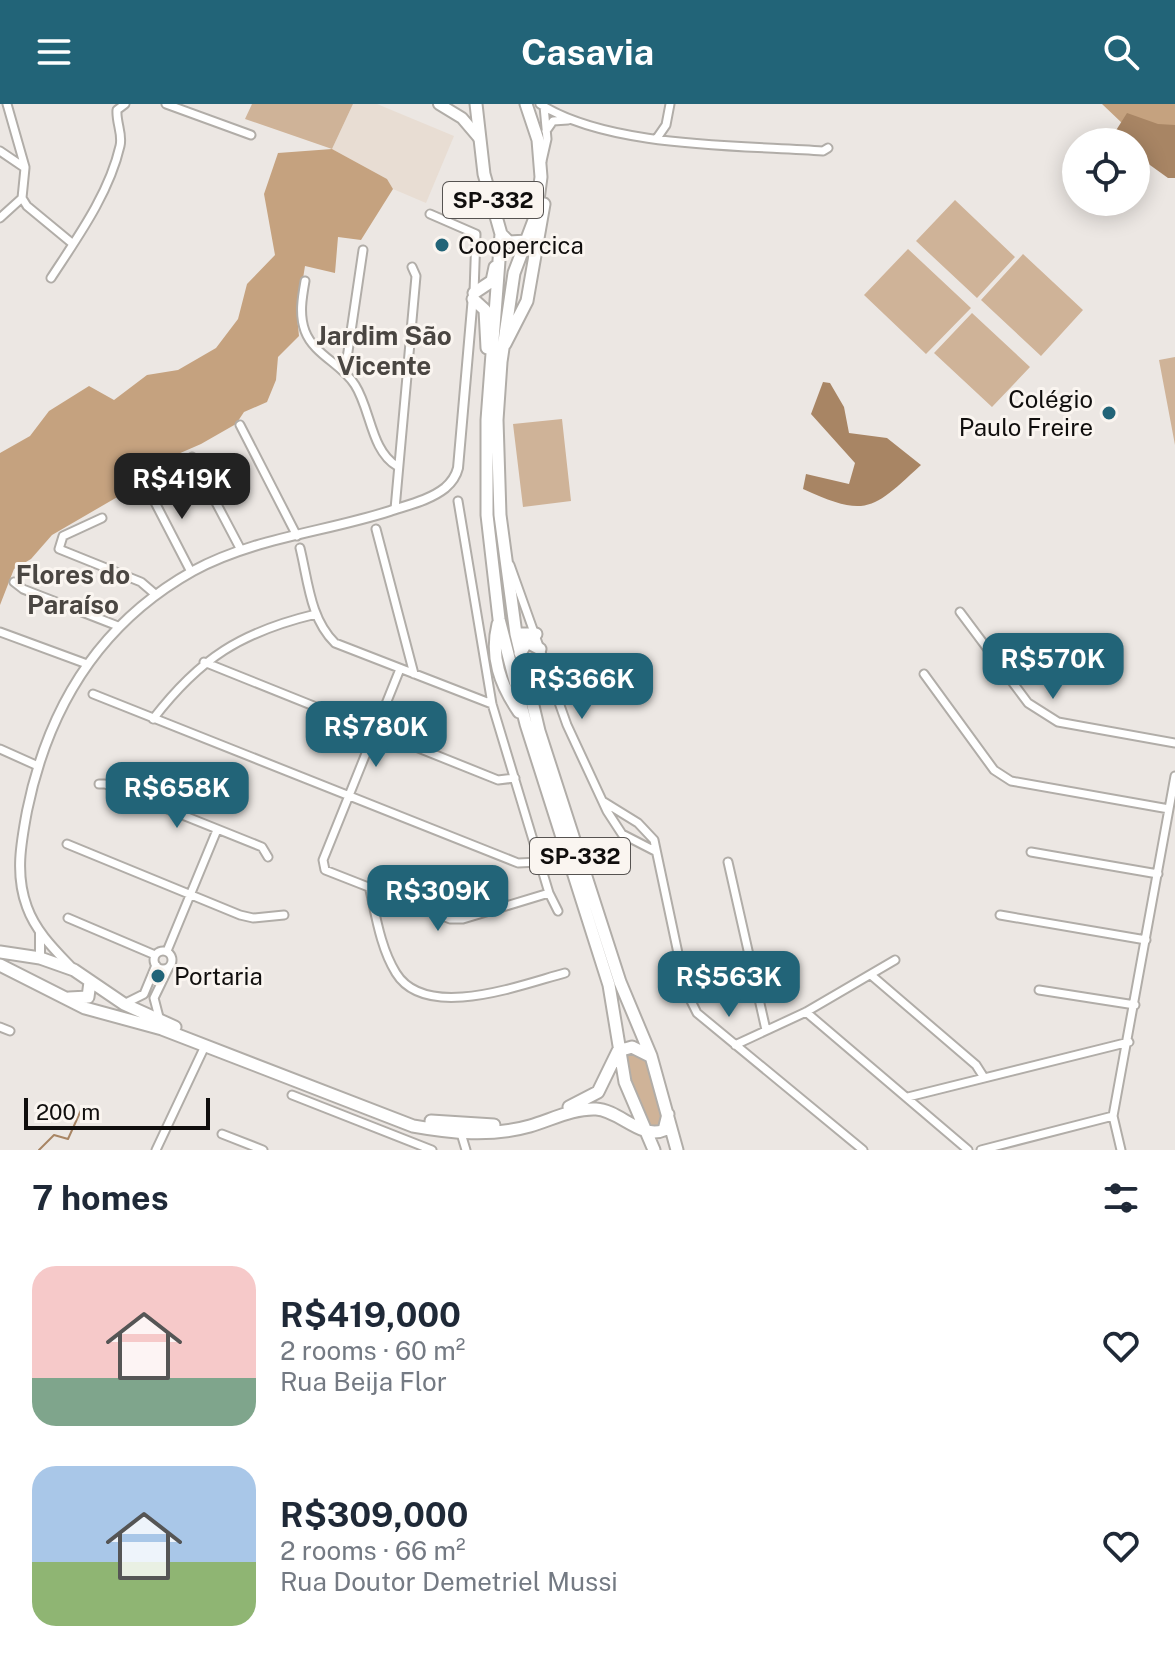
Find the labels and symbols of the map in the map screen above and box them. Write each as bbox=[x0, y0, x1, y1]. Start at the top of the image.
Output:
road number: SP-332 bbox=[443, 182, 543, 218]
place label: Coopercica bbox=[458, 231, 584, 259]
marker: Coopercica bbox=[433, 236, 451, 254]
district label: Jardim São Vicente bbox=[316, 320, 452, 381]
place label: Colégio Paulo Freire bbox=[959, 385, 1093, 441]
marker: Colégio Paulo Freire bbox=[1100, 404, 1118, 422]
pin: R$419K bbox=[117, 453, 247, 521]
district label: Flores do Paraíso bbox=[16, 559, 130, 620]
pin: R$570K bbox=[988, 633, 1118, 701]
pin: R$366K bbox=[517, 653, 647, 721]
pin: R$780K bbox=[311, 701, 441, 769]
pin: R$658K bbox=[112, 762, 242, 830]
road number: SP-332 bbox=[530, 838, 630, 874]
pin: R$309K bbox=[373, 865, 503, 933]
pin: R$563K bbox=[664, 951, 794, 1019]
place label: Portaria bbox=[174, 962, 263, 990]
marker: Portaria bbox=[149, 967, 167, 985]
scale bar bbox=[24, 1094, 210, 1130]

